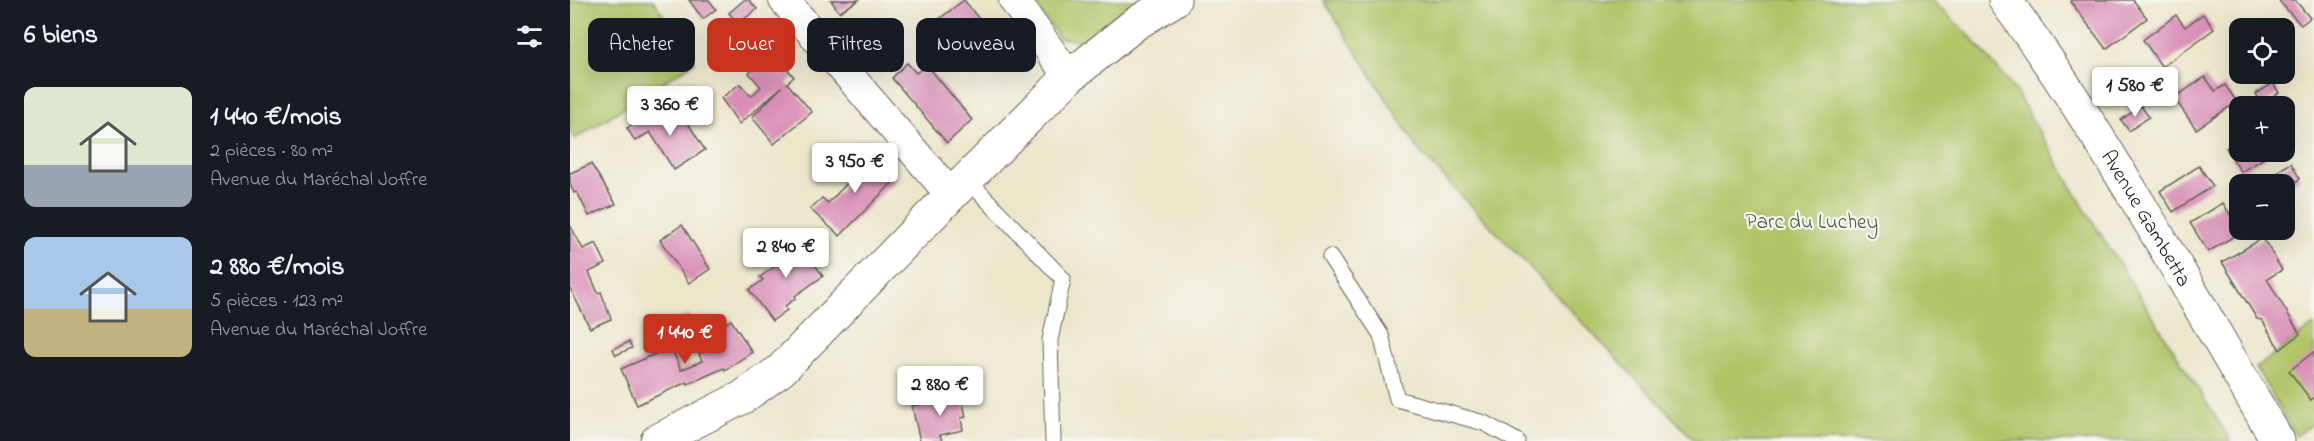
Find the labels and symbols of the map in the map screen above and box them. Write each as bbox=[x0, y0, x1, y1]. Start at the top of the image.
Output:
pin: 1 580 € bbox=[2080, 67, 2190, 118]
pin: 3 360 € bbox=[615, 86, 725, 137]
pin: 3 950 € bbox=[800, 143, 910, 194]
street label: Avenue Gambetta bbox=[2092, 145, 2198, 293]
park label: Parc du Luchey bbox=[1746, 208, 1878, 240]
pin: 2 840 € bbox=[731, 228, 841, 279]
pin: 1 440 € bbox=[630, 314, 740, 365]
pin: 2 880 € bbox=[885, 366, 995, 417]

